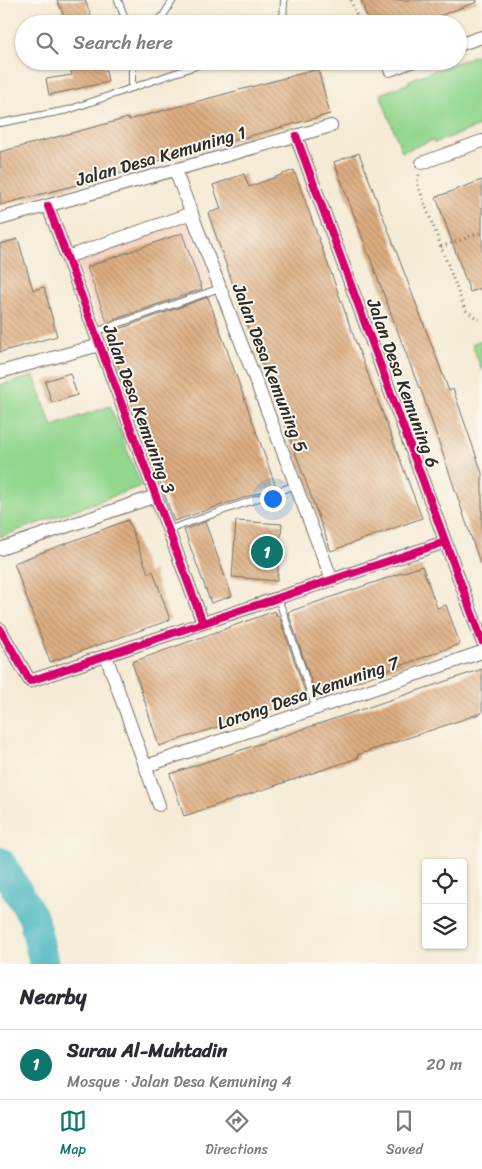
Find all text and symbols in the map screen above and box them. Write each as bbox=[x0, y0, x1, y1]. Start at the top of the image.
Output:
search box bbox=[15, 15, 467, 70]
text: Search here bbox=[73, 26, 173, 59]
icon: search bbox=[33, 29, 61, 57]
street label: Jalan Desa Kemuning 1 bbox=[71, 116, 250, 196]
street label: Jalan Desa Kemuning 5 bbox=[223, 278, 317, 457]
street label: Jalan Desa Kemuning 6 bbox=[357, 293, 449, 472]
street label: Jalan Desa Kemuning 3 bbox=[93, 319, 185, 498]
your location bbox=[260, 486, 286, 512]
pin: 1 bbox=[251, 533, 283, 571]
street label: Lorong Desa Kemuning 7 bbox=[212, 646, 405, 739]
map controls bbox=[422, 859, 467, 949]
button: locate bbox=[422, 859, 467, 904]
button: layers bbox=[422, 904, 467, 949]
text: Nearby bbox=[20, 978, 86, 1016]
text: Surau Al-Muhtadin bbox=[67, 1034, 227, 1067]
text: 1 bbox=[33, 1050, 39, 1079]
text: 20 m bbox=[426, 1050, 462, 1079]
text: Mosque · Jalan Desa Kemuning 4 bbox=[67, 1067, 292, 1096]
tab: Map bbox=[59, 1107, 87, 1162]
tab: Directions bbox=[205, 1107, 268, 1162]
tab: Saved bbox=[386, 1107, 423, 1162]

